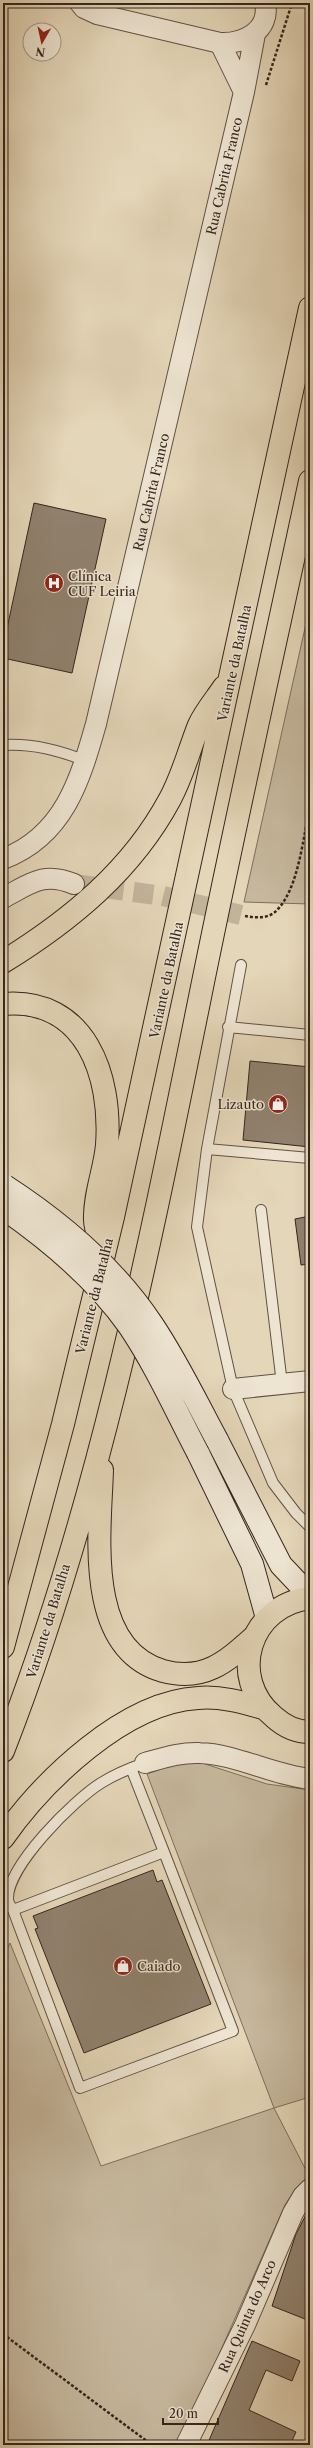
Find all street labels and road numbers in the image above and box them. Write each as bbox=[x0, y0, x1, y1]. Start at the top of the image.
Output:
street label: Rua Cabrita Franco bbox=[203, 116, 245, 236]
street label: Rua Cabrita Franco bbox=[130, 432, 172, 552]
street label: Variante da Batalha bbox=[214, 603, 254, 724]
street label: Variante da Batalha bbox=[146, 920, 186, 1041]
street label: Variante da Batalha bbox=[72, 1236, 116, 1357]
street label: Variante da Batalha bbox=[23, 1562, 73, 1681]
street label: Rua Quinta do Arco bbox=[215, 2257, 279, 2375]

